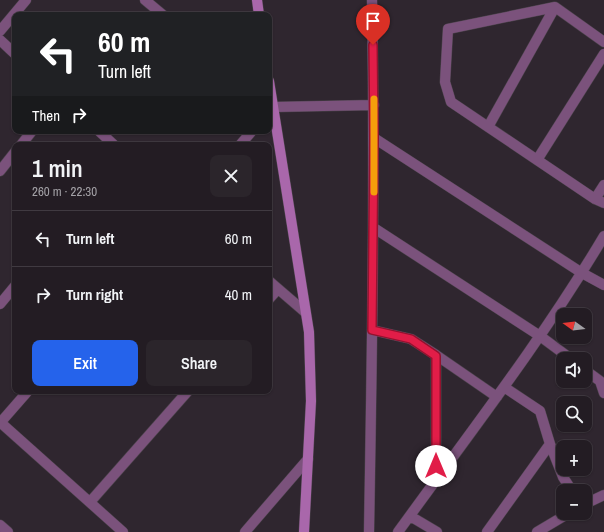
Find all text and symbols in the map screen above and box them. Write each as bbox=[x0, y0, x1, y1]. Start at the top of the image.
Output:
pin bbox=[356, 4, 390, 45]
icon: arrive bbox=[362, 10, 384, 32]
text: 60 m bbox=[98, 23, 150, 61]
icon: left bbox=[32, 28, 84, 80]
text: Turn left bbox=[98, 59, 151, 84]
icon: right bbox=[68, 104, 90, 126]
text: Then bbox=[32, 105, 60, 126]
text: 1 min bbox=[32, 152, 83, 184]
button: close bbox=[210, 155, 252, 197]
text: 260 m · 22:30 bbox=[32, 183, 97, 200]
icon: left bbox=[32, 228, 54, 250]
text: Turn left bbox=[66, 228, 114, 249]
text: 60 m bbox=[225, 228, 252, 249]
icon: right bbox=[32, 284, 54, 306]
text: Turn right bbox=[66, 284, 123, 305]
text: 40 m bbox=[225, 284, 252, 305]
north arrow bbox=[556, 308, 592, 344]
map controls bbox=[556, 308, 592, 520]
button: Exit bbox=[32, 340, 138, 386]
button: Share bbox=[146, 340, 252, 386]
button: sound bbox=[556, 352, 592, 388]
button: search bbox=[556, 396, 592, 432]
button: + bbox=[556, 440, 592, 476]
position arrow bbox=[415, 445, 457, 487]
button: − bbox=[556, 484, 592, 520]

